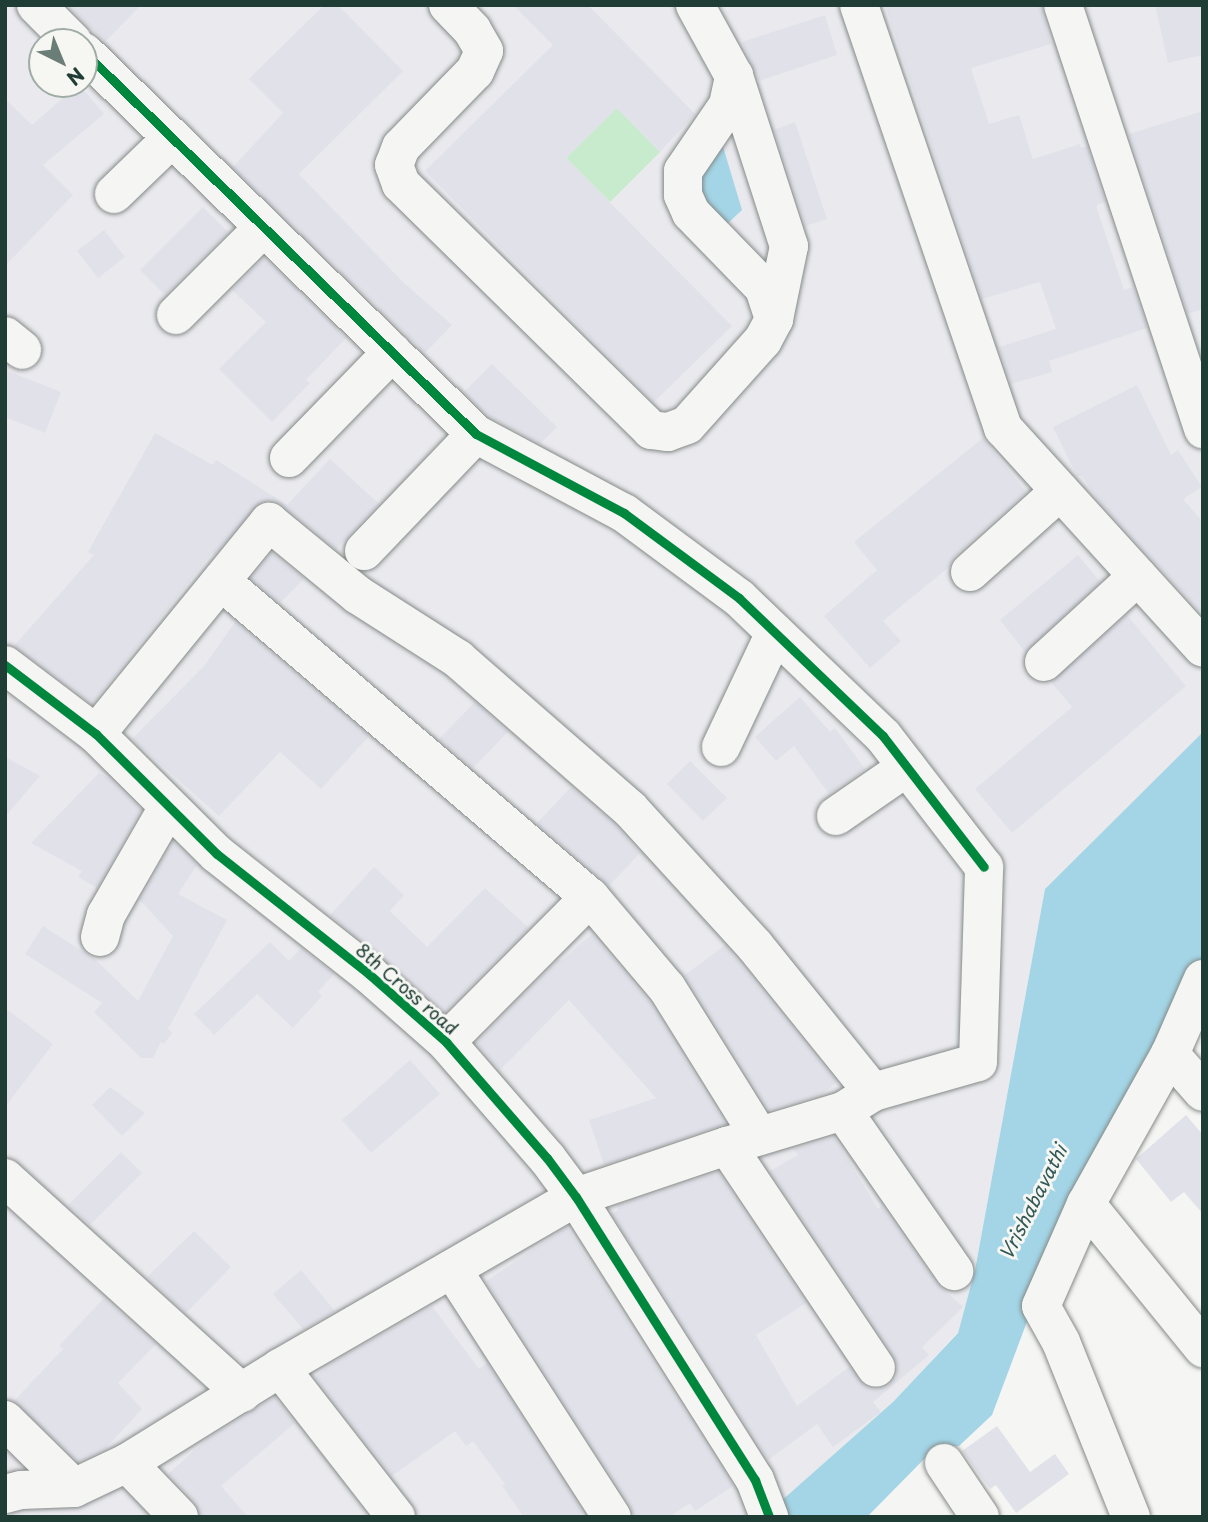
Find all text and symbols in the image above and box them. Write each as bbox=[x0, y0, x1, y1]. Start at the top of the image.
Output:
north arrow bbox=[28, 28, 98, 98]
text: N bbox=[61, 62, 91, 92]
street label: 8th Cross road bbox=[351, 939, 463, 1039]
water label: Vrishabavathi bbox=[994, 1141, 1072, 1263]

